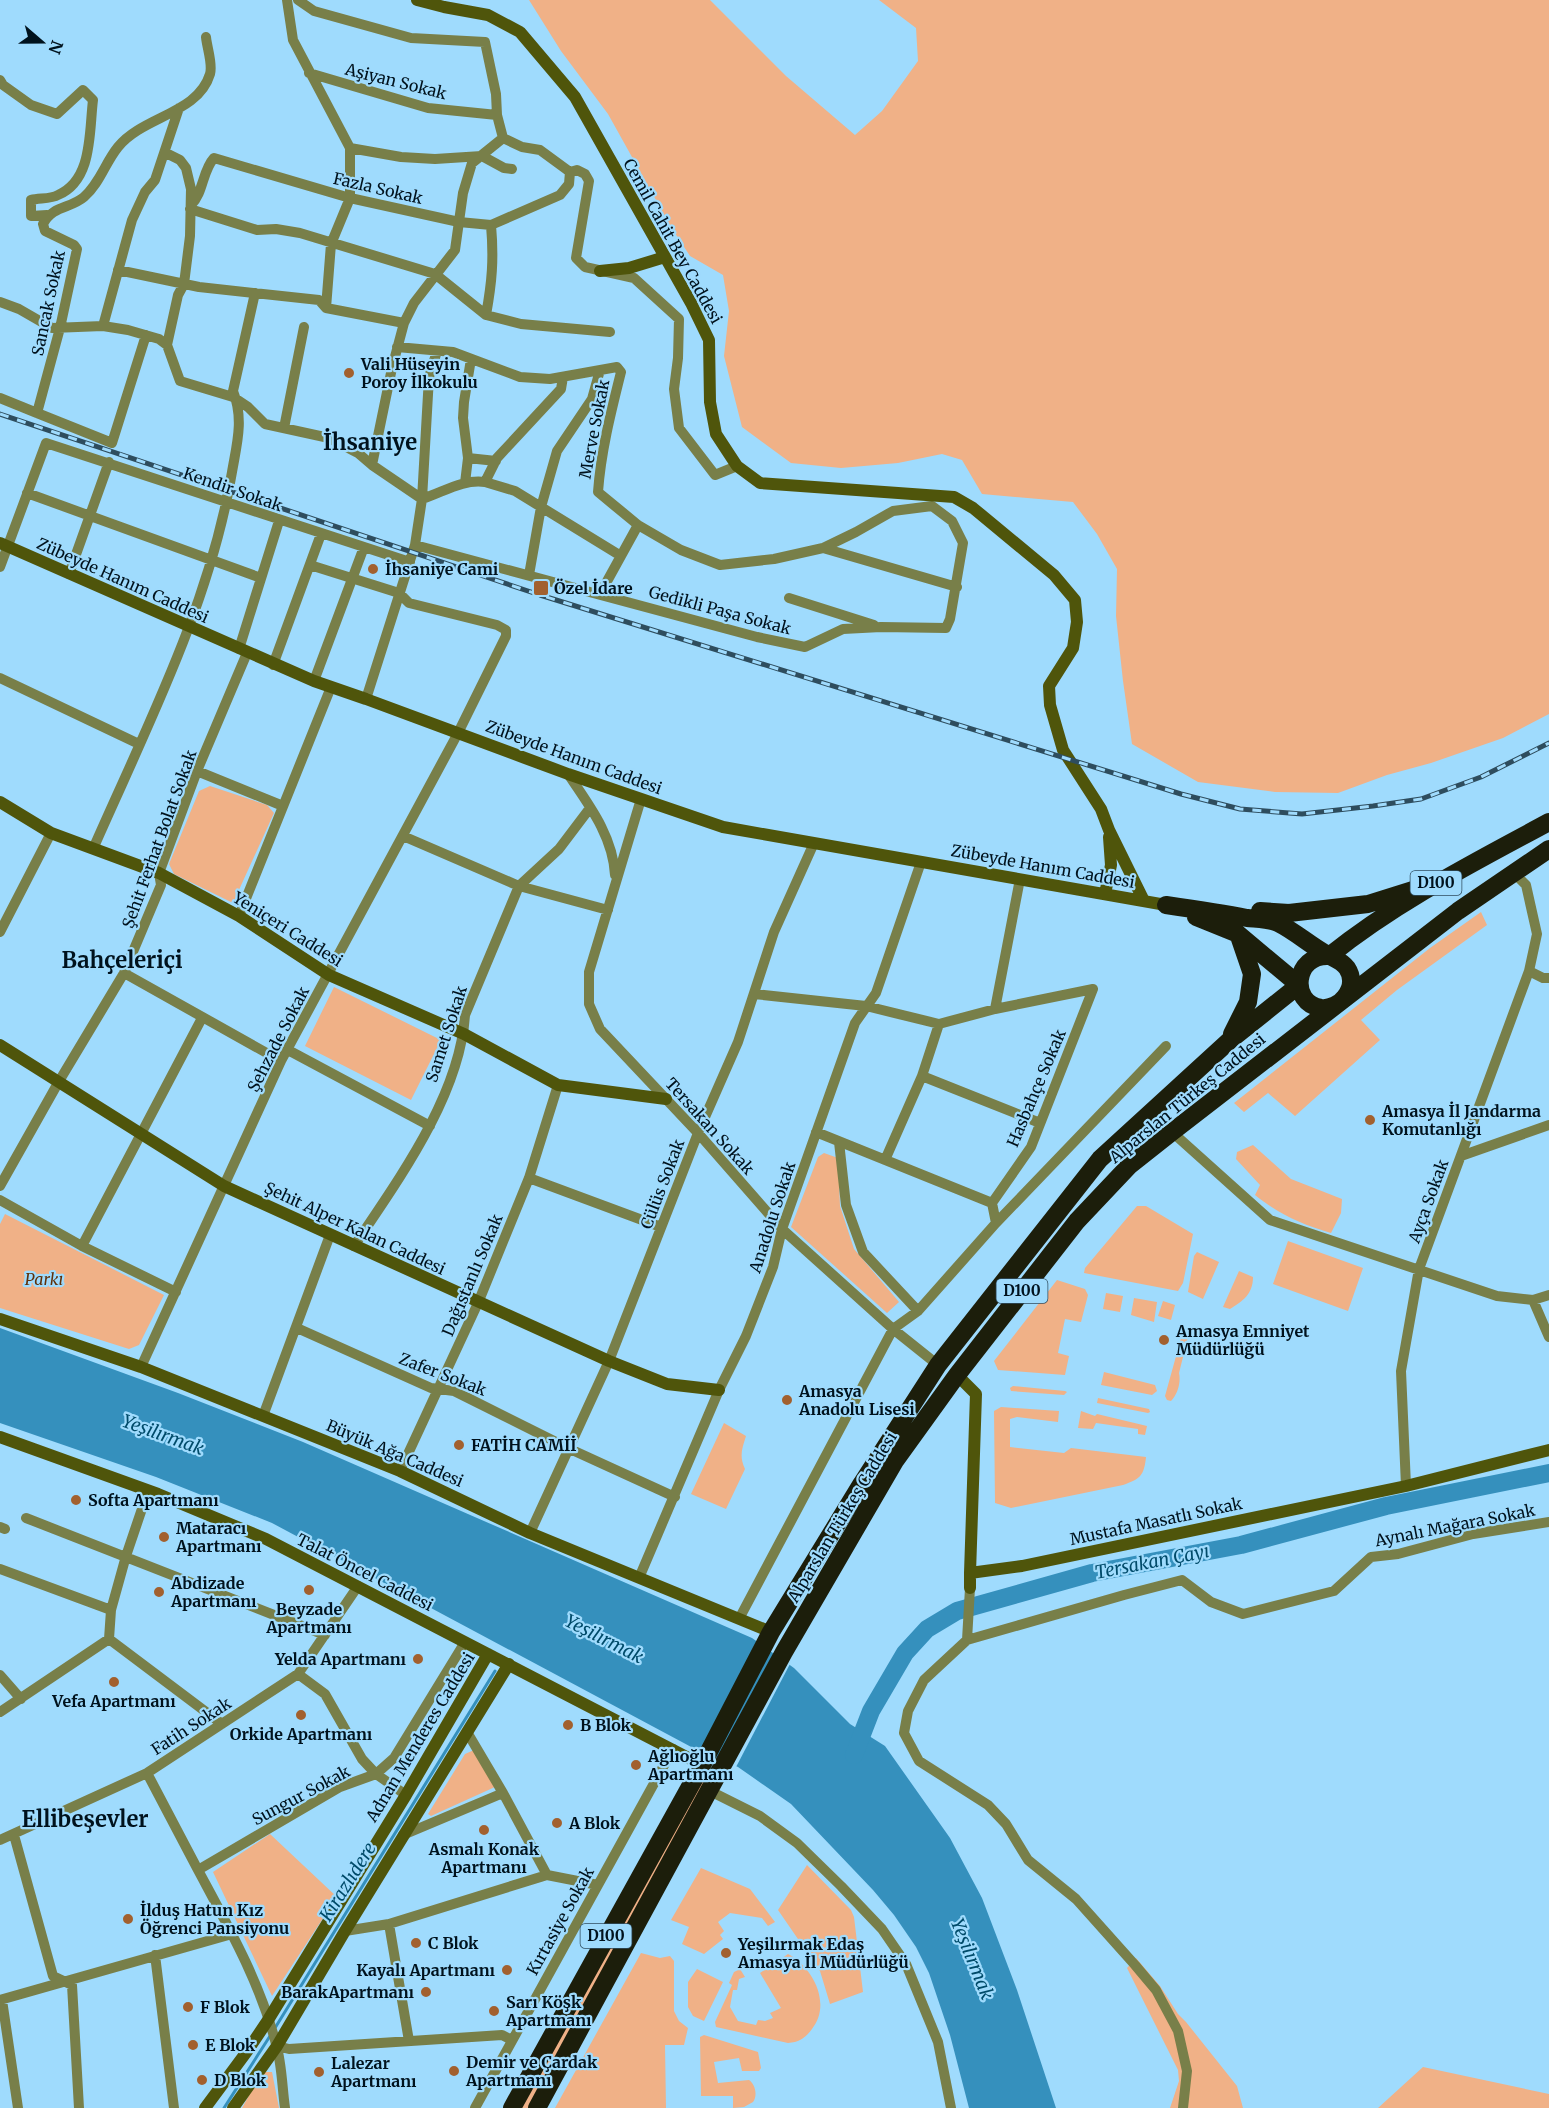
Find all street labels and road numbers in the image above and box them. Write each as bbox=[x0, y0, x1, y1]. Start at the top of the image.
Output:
street label: Aşiyan Sokak bbox=[342, 59, 450, 103]
street label: Cemil Cahit Bey Caddesi bbox=[619, 155, 727, 327]
street label: Fazla Sokak bbox=[331, 168, 426, 208]
street label: Sancak Sokak bbox=[27, 248, 69, 357]
street label: Merve Sokak bbox=[575, 377, 614, 480]
street label: Kendir Sokak bbox=[181, 463, 286, 516]
street label: Zübeyde Hanım Caddesi bbox=[34, 533, 212, 627]
street label: Gedikli Paşa Sokak bbox=[647, 581, 794, 639]
street label: Zübeyde Hanım Caddesi bbox=[483, 716, 665, 798]
street label: Şehit Ferhat Bolat Sokak bbox=[117, 746, 201, 931]
street label: Zübeyde Hanım Caddesi bbox=[950, 840, 1136, 892]
road number: D100 bbox=[1410, 871, 1462, 895]
street label: Yeniçeri Caddesi bbox=[229, 887, 347, 971]
street label: Şehzade Sokak bbox=[243, 982, 314, 1095]
street label: Samet Sokak bbox=[421, 982, 471, 1085]
street label: Hasbahçe Sokak bbox=[1002, 1025, 1070, 1150]
street label: Alparslan Türkeş Caddesi bbox=[1104, 1029, 1269, 1168]
street label: Tersakan Sokak bbox=[661, 1073, 759, 1179]
street label: Cülüs Sokak bbox=[636, 1136, 689, 1232]
street label: Ayça Sokak bbox=[1403, 1156, 1453, 1246]
street label: Anadolu Sokak bbox=[744, 1158, 800, 1276]
street label: Şehit Alper Kalan Caddesi bbox=[261, 1177, 449, 1279]
street label: Dağıstanlı Sokak bbox=[437, 1210, 507, 1339]
road number: D100 bbox=[996, 1279, 1048, 1303]
street label: Zafer Sokak bbox=[396, 1348, 490, 1400]
street label: Büyük Ağa Caddesi bbox=[323, 1415, 467, 1491]
street label: Alparslan Türkeş Caddesi bbox=[783, 1428, 901, 1607]
street label: Mustafa Masatlı Sokak bbox=[1068, 1493, 1245, 1549]
street label: Aynalı Mağara Sokak bbox=[1372, 1500, 1538, 1551]
street label: Talat Öncel Caddesi bbox=[293, 1529, 437, 1615]
street label: Adnan Menderes Caddesi bbox=[361, 1649, 479, 1826]
street label: Fatih Sokak bbox=[147, 1692, 235, 1759]
street label: Sungur Sokak bbox=[249, 1760, 354, 1829]
street label: Kırtasiye Sokak bbox=[522, 1863, 598, 1979]
road number: D100 bbox=[580, 1924, 632, 1948]

